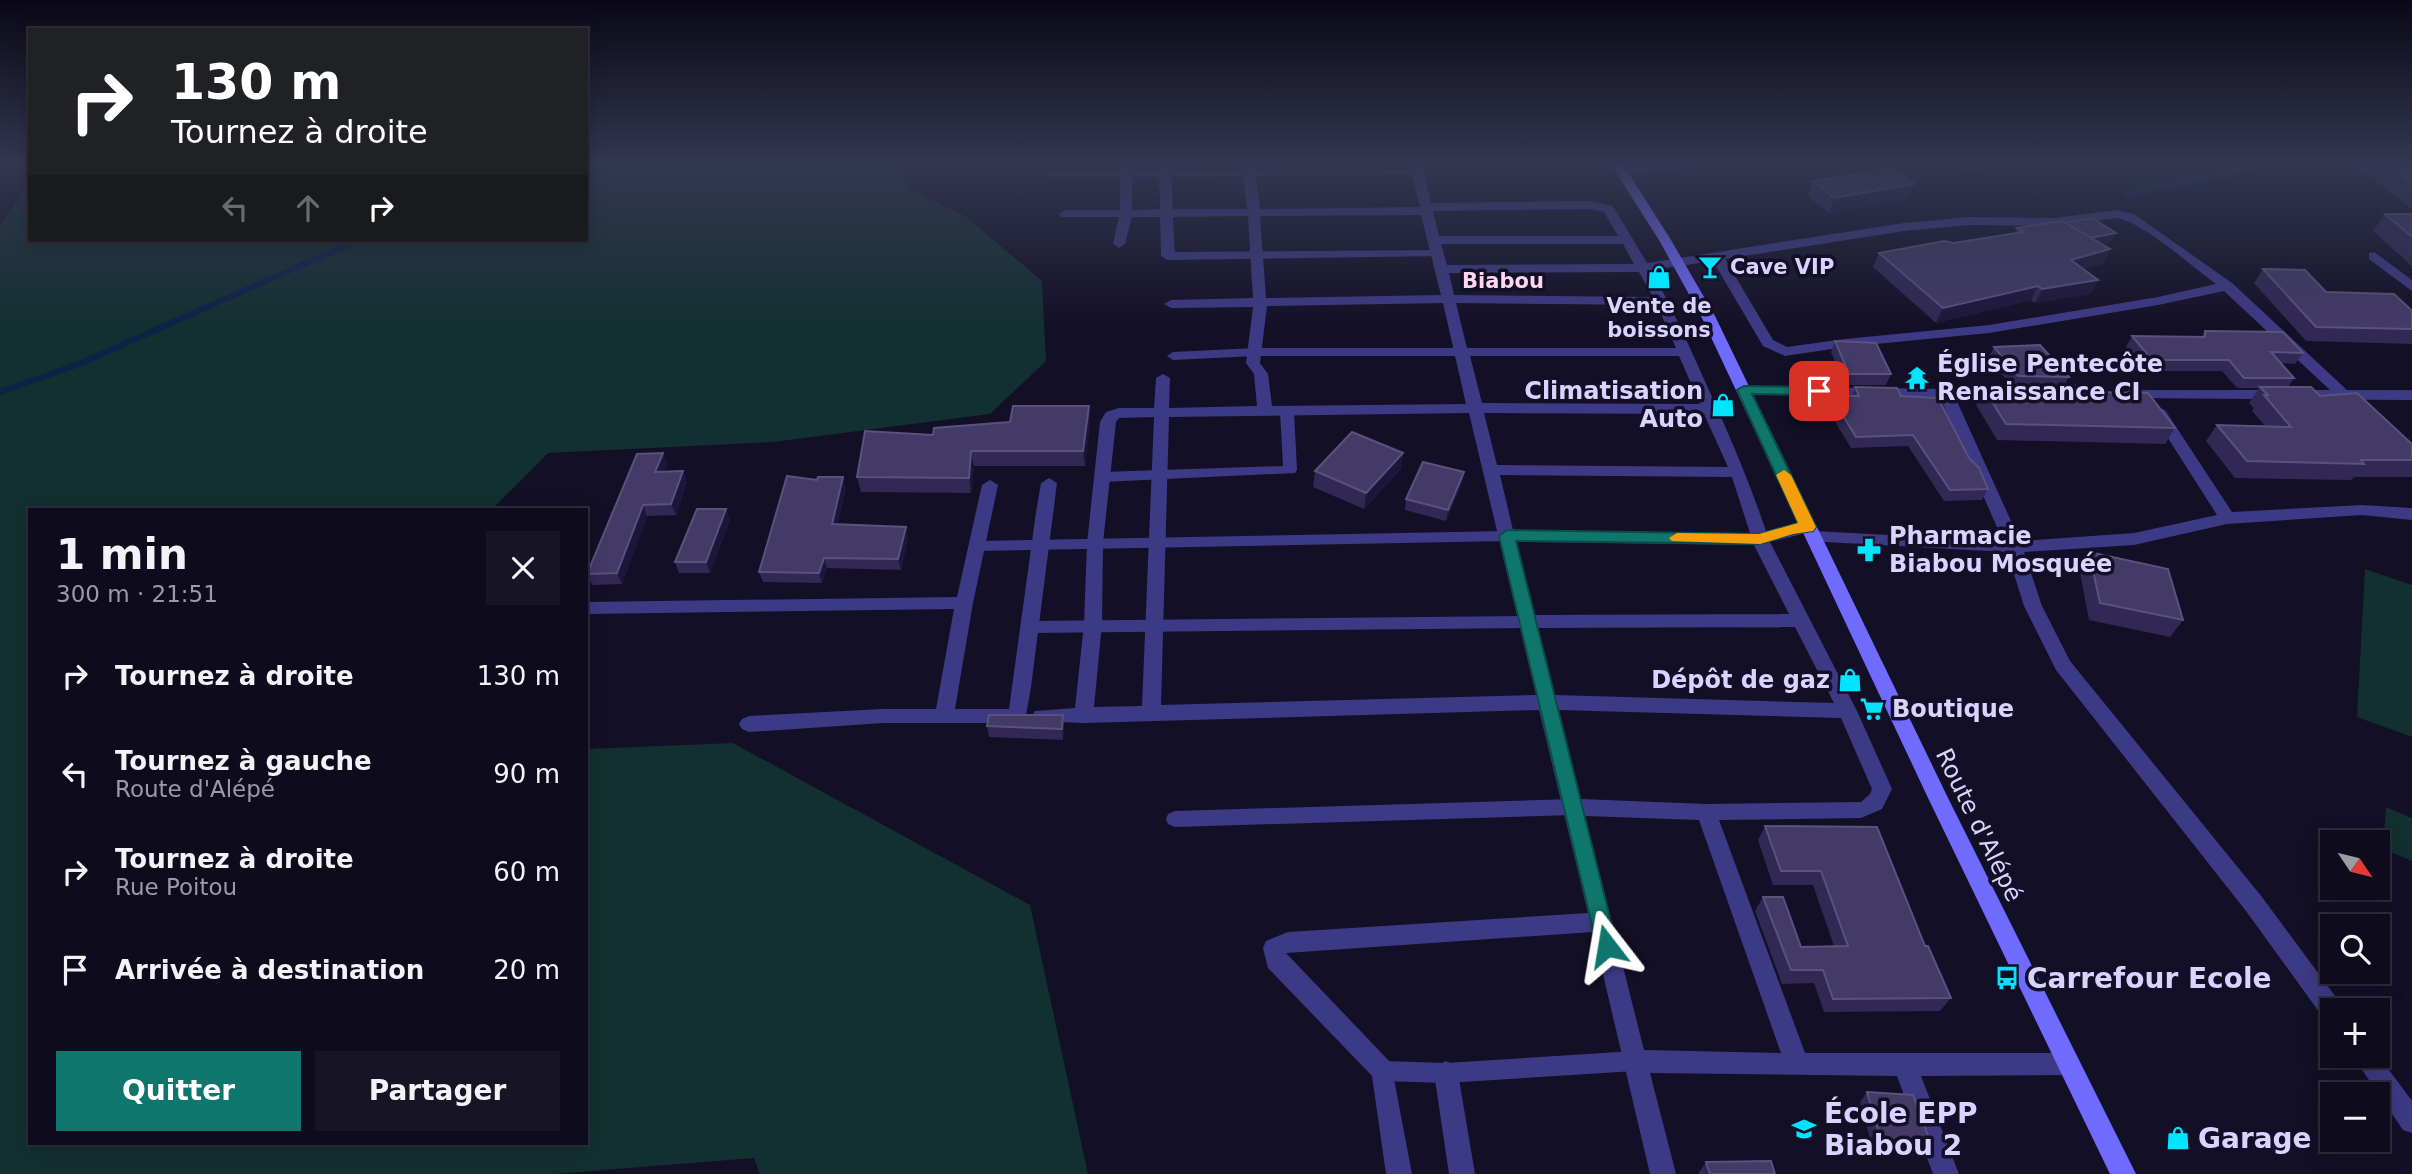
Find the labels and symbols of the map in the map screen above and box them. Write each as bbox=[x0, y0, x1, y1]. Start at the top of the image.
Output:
bar icon: Cave VIP bbox=[1696, 253, 1724, 281]
place label: Cave VIP bbox=[1730, 255, 1834, 279]
shop icon: Vente de boissons bbox=[1645, 263, 1673, 291]
district label: Biabou bbox=[1462, 269, 1544, 293]
place label: Vente de boissons bbox=[1606, 294, 1712, 342]
place label: Église Pentecôte Renaissance CI bbox=[1937, 349, 2163, 406]
pin bbox=[1789, 361, 1849, 421]
temple icon: Église Pentecôte Renaissance CI bbox=[1903, 364, 1931, 392]
place label: Climatisation Auto bbox=[1524, 377, 1703, 433]
shop icon: Climatisation Auto bbox=[1709, 391, 1737, 419]
place label: Pharmacie Biabou Mosquée bbox=[1889, 522, 2112, 578]
pharmacy icon: Pharmacie Biabou Mosquée bbox=[1855, 536, 1883, 564]
place label: Dépôt de gaz bbox=[1651, 666, 1830, 694]
shop icon: Dépôt de gaz bbox=[1836, 666, 1864, 694]
supermarket icon: Boutique bbox=[1858, 695, 1886, 723]
place label: Boutique bbox=[1892, 695, 2014, 723]
street label: Route d'Alépé bbox=[1930, 744, 2028, 906]
north arrow bbox=[2320, 830, 2390, 900]
position arrow bbox=[1570, 909, 1644, 983]
place label: Carrefour Ecole bbox=[2027, 962, 2272, 995]
bus stop icon: Carrefour Ecole bbox=[1993, 964, 2021, 992]
place label: École EPP Biabou 2 bbox=[1824, 1096, 1977, 1162]
school or university icon: École EPP Biabou 2 bbox=[1790, 1115, 1818, 1143]
place label: Garage bbox=[2198, 1122, 2312, 1155]
shop icon: Garage bbox=[2164, 1124, 2192, 1152]

